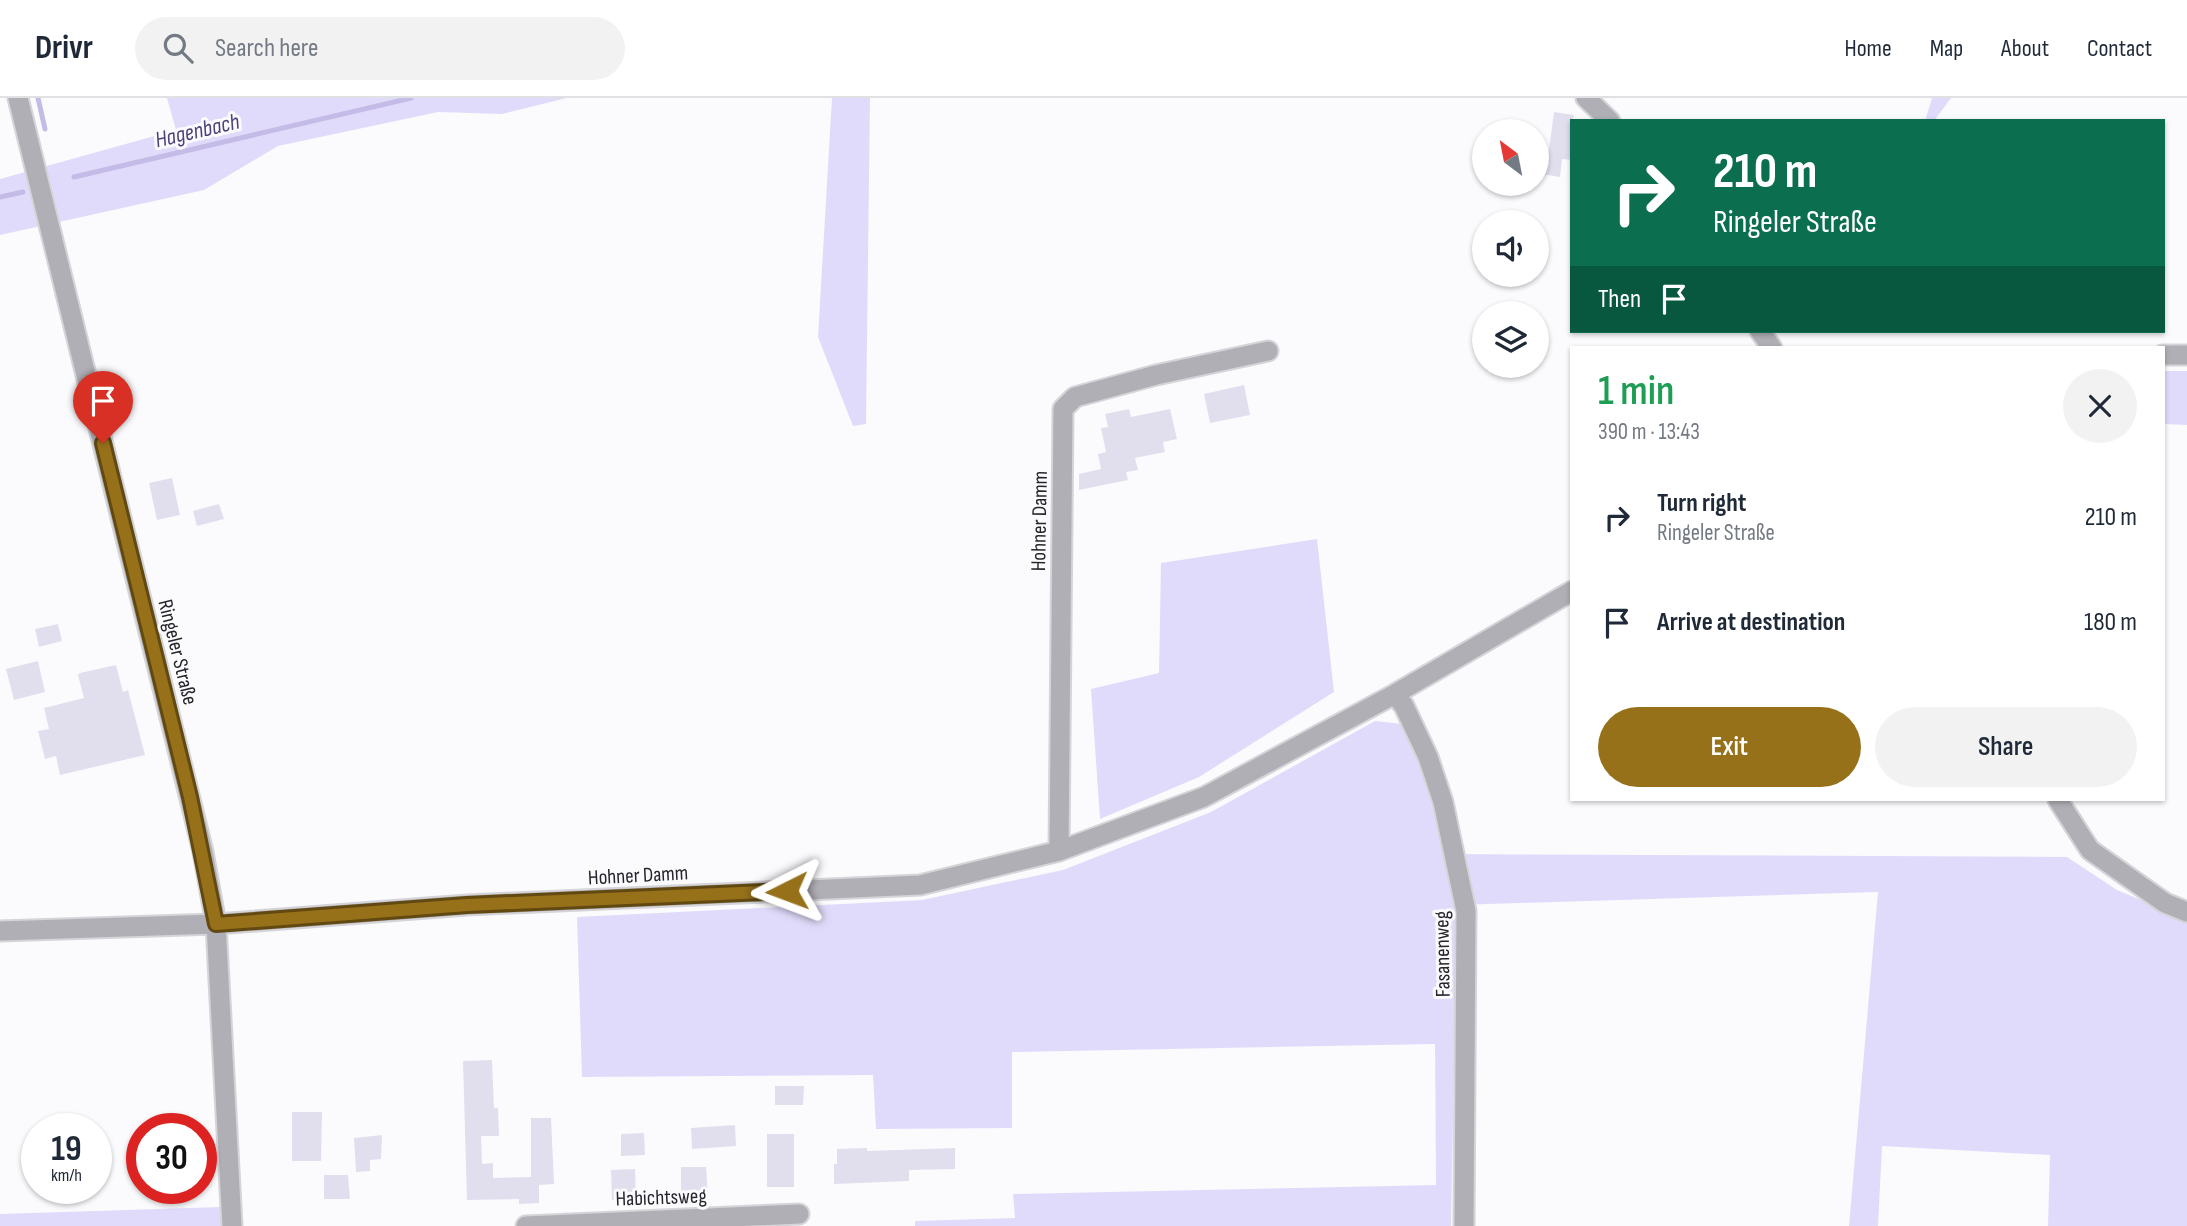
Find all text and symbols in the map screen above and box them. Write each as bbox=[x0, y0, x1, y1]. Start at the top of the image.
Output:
search box bbox=[135, 17, 625, 80]
text: Drivr bbox=[35, 28, 93, 68]
icon: search bbox=[159, 29, 197, 67]
text: Search here bbox=[215, 33, 318, 64]
text: Home bbox=[1844, 34, 1892, 63]
text: Map bbox=[1930, 34, 1963, 63]
text: About bbox=[2001, 34, 2049, 63]
text: Contact bbox=[2087, 34, 2152, 63]
water label: Hagenbach bbox=[152, 108, 243, 154]
north arrow bbox=[1472, 119, 1549, 196]
map controls bbox=[1472, 119, 1549, 378]
text: 210 m bbox=[1713, 143, 1817, 202]
icon: right bbox=[1598, 147, 1689, 238]
text: Ringeler Straße bbox=[1713, 203, 1877, 242]
button: sound bbox=[1472, 210, 1549, 287]
icon: arrive bbox=[1655, 280, 1693, 318]
text: Then bbox=[1598, 284, 1641, 315]
button: layers bbox=[1472, 301, 1549, 378]
text: 1 min bbox=[1598, 366, 1674, 417]
button: close bbox=[2063, 369, 2137, 443]
pin bbox=[73, 371, 133, 443]
icon: arrive bbox=[84, 382, 122, 420]
text: 390 m · 13:43 bbox=[1598, 418, 1700, 446]
street label: Hohner Damm bbox=[1026, 471, 1053, 571]
text: Turn right bbox=[1657, 488, 1746, 519]
icon: right bbox=[1598, 499, 1636, 537]
text: 210 m bbox=[2085, 502, 2137, 533]
text: Ringeler Straße bbox=[1657, 519, 1775, 547]
street label: Ringeler Straße bbox=[152, 597, 203, 707]
icon: arrive bbox=[1598, 604, 1636, 642]
text: Arrive at destination bbox=[1657, 607, 1845, 638]
text: 180 m bbox=[2084, 607, 2137, 638]
button: Exit bbox=[1598, 707, 1861, 787]
button: Share bbox=[1875, 707, 2137, 787]
position arrow bbox=[750, 854, 824, 928]
street label: Hohner Damm bbox=[587, 860, 689, 891]
street label: Fasanenweg bbox=[1429, 911, 1456, 997]
speed limit sign: 30 bbox=[126, 1113, 217, 1204]
text: 19 bbox=[51, 1128, 82, 1171]
text: km/h bbox=[51, 1165, 82, 1186]
street label: Habichtsweg bbox=[615, 1183, 707, 1212]

